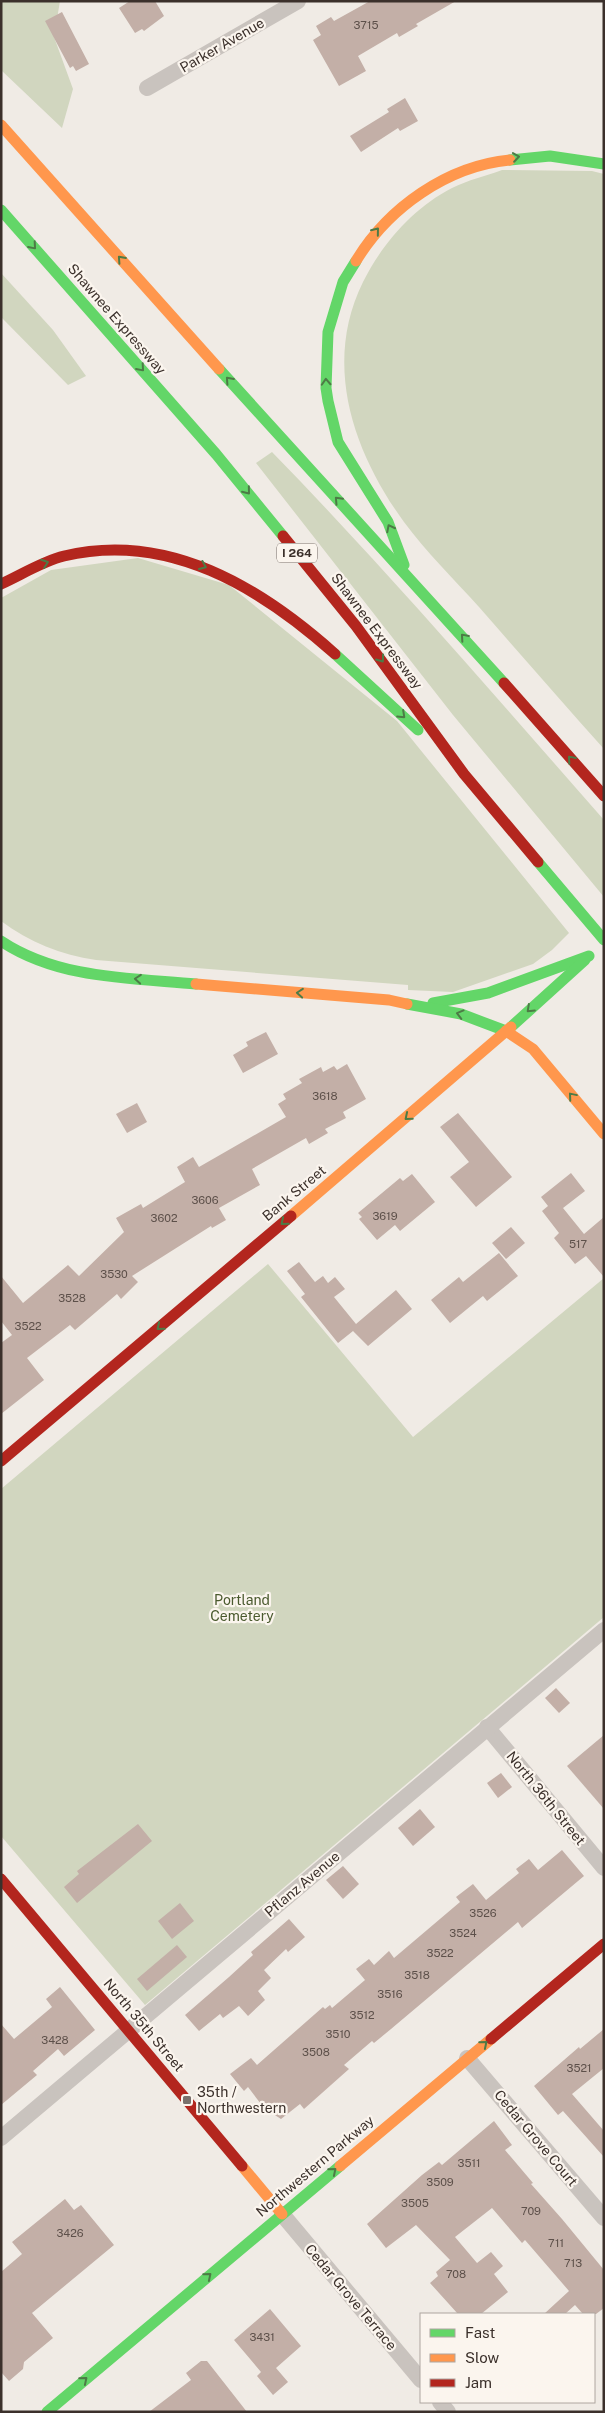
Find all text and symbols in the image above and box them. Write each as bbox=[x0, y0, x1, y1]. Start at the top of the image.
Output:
street label: Parker Avenue bbox=[177, 14, 267, 76]
house number: 3715 bbox=[353, 19, 379, 31]
one-way arrow bbox=[512, 152, 520, 163]
one-way arrow bbox=[371, 228, 380, 237]
one-way arrow bbox=[28, 241, 37, 250]
one-way arrow bbox=[117, 255, 126, 264]
street label: Shawnee Expressway bbox=[65, 261, 170, 378]
one-way arrow bbox=[135, 363, 144, 372]
one-way arrow bbox=[226, 376, 235, 385]
one-way arrow bbox=[321, 377, 332, 385]
one-way arrow bbox=[241, 486, 250, 495]
one-way arrow bbox=[335, 497, 344, 506]
one-way arrow bbox=[386, 525, 396, 534]
road number: I 264 bbox=[277, 544, 317, 562]
one-way arrow bbox=[40, 559, 48, 569]
one-way arrow bbox=[198, 560, 207, 570]
street label: Shawnee Expressway bbox=[328, 570, 426, 693]
one-way arrow bbox=[461, 634, 470, 643]
one-way arrow bbox=[375, 653, 384, 663]
one-way arrow bbox=[396, 709, 405, 718]
one-way arrow bbox=[569, 756, 577, 765]
one-way arrow bbox=[133, 974, 141, 985]
one-way arrow bbox=[295, 987, 303, 998]
one-way arrow bbox=[526, 1003, 535, 1012]
one-way arrow bbox=[456, 1009, 465, 1020]
house number: 3618 bbox=[312, 1090, 338, 1102]
one-way arrow bbox=[569, 1093, 578, 1102]
one-way arrow bbox=[405, 1111, 414, 1119]
street label: Bank Street bbox=[259, 1162, 329, 1224]
house number: 3606 bbox=[191, 1194, 219, 1206]
house number: 3619 bbox=[372, 1210, 398, 1222]
house number: 3602 bbox=[151, 1212, 178, 1224]
one-way arrow bbox=[281, 1216, 290, 1224]
house number: 517 bbox=[569, 1238, 587, 1250]
house number: 3530 bbox=[100, 1268, 128, 1280]
house number: 3528 bbox=[58, 1292, 86, 1304]
house number: 3522 bbox=[14, 1320, 42, 1332]
one-way arrow bbox=[157, 1321, 166, 1329]
park label: Portland Cemetery bbox=[210, 1592, 274, 1624]
street label: North 36th Street bbox=[503, 1748, 589, 1848]
street label: Pflanz Avenue bbox=[261, 1848, 343, 1920]
house number: 3526 bbox=[469, 1907, 497, 1919]
house number: 3524 bbox=[449, 1927, 477, 1939]
house number: 3522 bbox=[426, 1947, 454, 1959]
house number: 3518 bbox=[404, 1969, 430, 1981]
street label: North 35th Street bbox=[101, 1975, 187, 2075]
house number: 3516 bbox=[377, 1988, 403, 2000]
house number: 3512 bbox=[349, 2009, 375, 2021]
house number: 3510 bbox=[325, 2028, 351, 2040]
house number: 3428 bbox=[41, 2034, 69, 2046]
one-way arrow bbox=[478, 2041, 487, 2050]
house number: 3508 bbox=[302, 2046, 330, 2058]
house number: 3521 bbox=[566, 2062, 592, 2074]
place label: 35th / Northwestern bbox=[197, 2084, 286, 2116]
street label: Cedar Grove Court bbox=[491, 2087, 581, 2189]
marker: 35th / Northwestern bbox=[181, 2094, 193, 2106]
street label: Northwestern Parkway bbox=[253, 2112, 377, 2220]
house number: 3511 bbox=[458, 2157, 480, 2169]
one-way arrow bbox=[327, 2168, 336, 2177]
house number: 3509 bbox=[426, 2176, 454, 2188]
house number: 3505 bbox=[401, 2197, 429, 2209]
house number: 709 bbox=[521, 2205, 541, 2217]
house number: 3426 bbox=[56, 2227, 84, 2239]
house number: 711 bbox=[548, 2237, 564, 2249]
street label: Cedar Grove Terrace bbox=[302, 2241, 400, 2353]
house number: 713 bbox=[564, 2257, 582, 2269]
house number: 708 bbox=[446, 2268, 466, 2280]
one-way arrow bbox=[203, 2272, 212, 2281]
legend bbox=[420, 2313, 595, 2403]
text: Fast bbox=[465, 2324, 495, 2341]
house number: 3431 bbox=[249, 2331, 275, 2343]
text: Slow bbox=[465, 2349, 500, 2366]
text: Jam bbox=[465, 2374, 492, 2391]
one-way arrow bbox=[78, 2378, 87, 2386]

